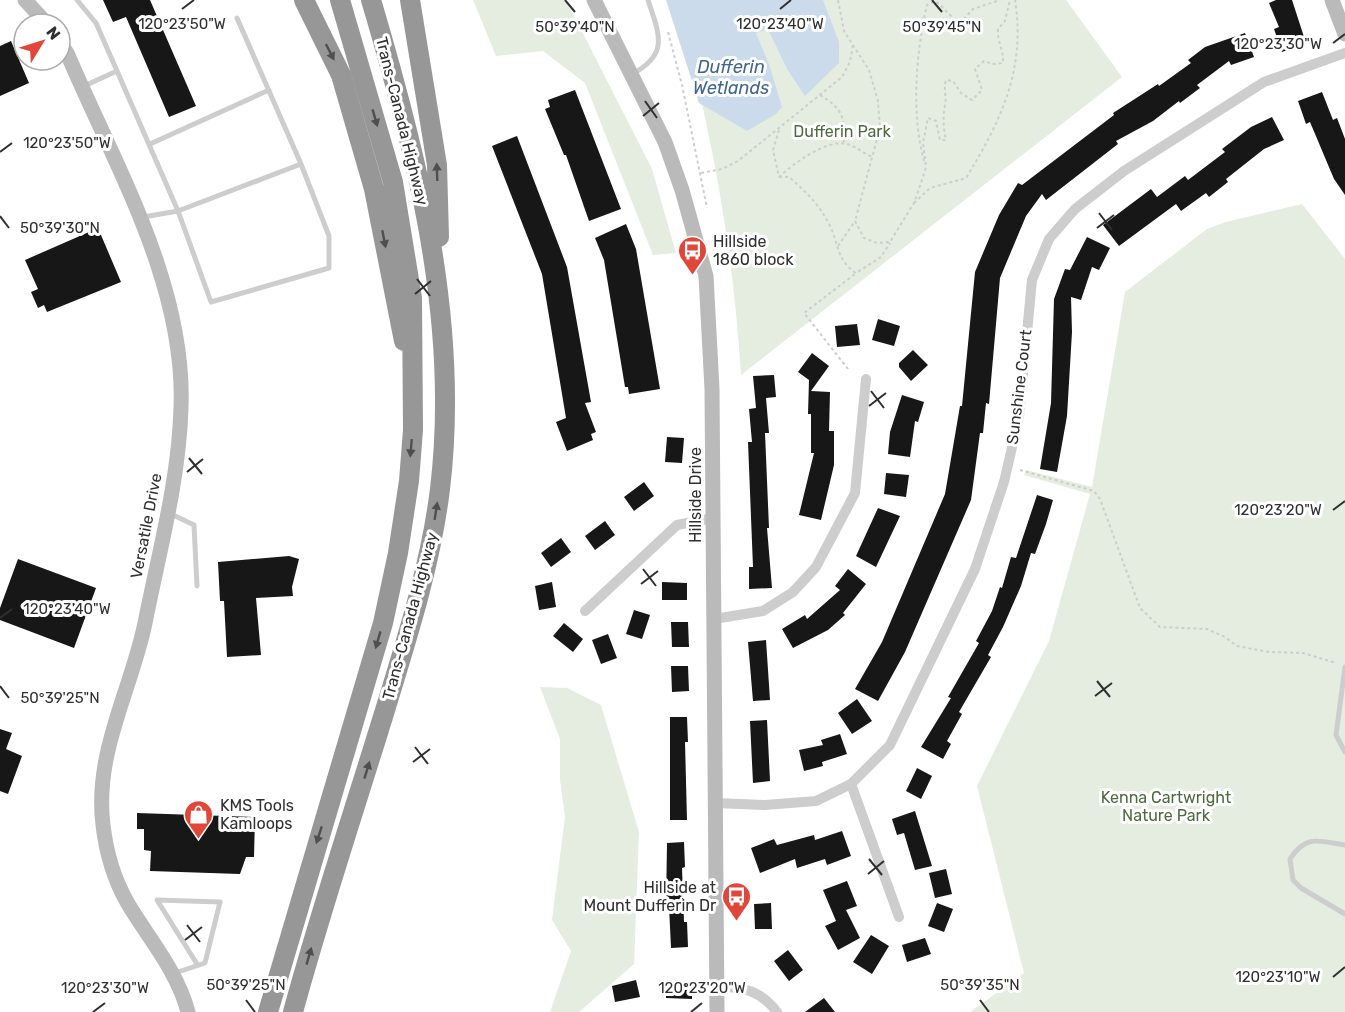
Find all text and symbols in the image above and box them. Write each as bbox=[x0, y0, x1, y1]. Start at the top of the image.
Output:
north arrow bbox=[12, 12, 72, 72]
text: 120°23'50"W bbox=[138, 15, 226, 33]
text: 120°23'40"W bbox=[736, 15, 824, 33]
text: 50°39'40"N bbox=[535, 18, 615, 36]
text: 50°39'45"N bbox=[903, 18, 981, 36]
text: N bbox=[42, 23, 64, 43]
street label: Trans-Canada Highway bbox=[372, 35, 432, 207]
text: 120°23'30"W bbox=[1234, 35, 1322, 53]
one-way arrow bbox=[325, 44, 335, 61]
water label: Dufferin Wetlands bbox=[693, 56, 769, 99]
one-way arrow bbox=[371, 109, 380, 127]
park label: Dufferin Park bbox=[793, 122, 891, 141]
text: 120°23'50"W bbox=[23, 134, 111, 152]
one-way arrow bbox=[433, 163, 442, 182]
text: 50°39'30"N bbox=[20, 219, 100, 237]
one-way arrow bbox=[380, 230, 389, 249]
place label: Hillside 1860 block bbox=[713, 232, 794, 269]
bus stop icon: Hillside 1860 block bbox=[676, 234, 708, 276]
street label: Sunshine Court bbox=[1003, 329, 1035, 445]
one-way arrow bbox=[407, 439, 416, 458]
street label: Hillside Drive bbox=[686, 447, 705, 543]
street label: Versatile Drive bbox=[126, 472, 166, 580]
one-way arrow bbox=[432, 501, 441, 520]
text: 120°23'20"W bbox=[1234, 501, 1322, 519]
street label: Trans-Canada Highway bbox=[378, 530, 442, 702]
text: 120°23'40"W bbox=[23, 600, 111, 618]
one-way arrow bbox=[373, 631, 382, 649]
text: 50°39'25"N bbox=[20, 689, 100, 707]
one-way arrow bbox=[363, 760, 372, 778]
park label: Kenna Cartwright Nature Park bbox=[1101, 788, 1231, 825]
place label: KMS Tools Kamloops bbox=[220, 796, 294, 833]
shop icon: KMS Tools Kamloops bbox=[183, 798, 215, 840]
one-way arrow bbox=[314, 826, 324, 844]
place label: Hillside at Mount Dufferin Dr bbox=[584, 878, 716, 915]
bus stop icon: Hillside at Mount Dufferin Dr bbox=[721, 880, 753, 922]
one-way arrow bbox=[305, 947, 314, 965]
text: 120°23'10"W bbox=[1235, 968, 1321, 986]
text: 50°39'25"N bbox=[206, 976, 286, 994]
text: 50°39'35"N bbox=[940, 976, 1020, 994]
text: 120°23'30"W bbox=[61, 979, 149, 997]
text: 120°23'20"W bbox=[658, 979, 746, 997]

